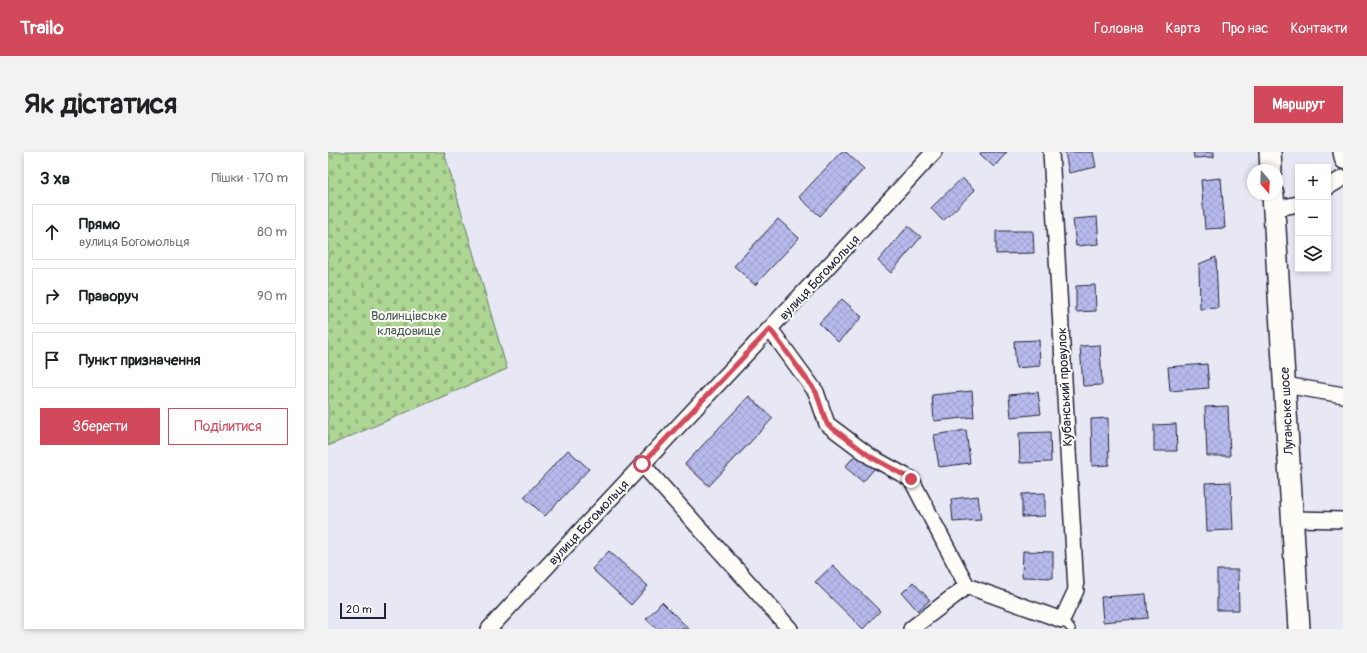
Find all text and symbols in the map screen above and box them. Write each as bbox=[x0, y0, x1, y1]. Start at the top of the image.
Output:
text: Trailo bbox=[20, 16, 64, 40]
text: Головна bbox=[1094, 20, 1144, 37]
text: Карта bbox=[1166, 20, 1200, 37]
text: Про нас bbox=[1222, 20, 1268, 37]
text: Контакти bbox=[1290, 20, 1347, 37]
button: Маршрут bbox=[1254, 86, 1343, 123]
text: Як дістатися bbox=[24, 87, 177, 122]
north arrow bbox=[1247, 164, 1283, 200]
map controls bbox=[1295, 164, 1331, 272]
button: + bbox=[1295, 164, 1331, 200]
text: 3 хв bbox=[40, 168, 70, 189]
text: Пішки · 170 m bbox=[211, 170, 288, 186]
button: − bbox=[1295, 200, 1331, 236]
text: Прямо bbox=[79, 215, 120, 234]
icon: ahead bbox=[41, 221, 63, 243]
text: 80 m bbox=[257, 224, 287, 240]
street label: вулиця Богомольця bbox=[776, 232, 863, 324]
text: вулиця Богомольця bbox=[79, 234, 189, 250]
button: layers bbox=[1295, 236, 1331, 272]
icon: right bbox=[41, 285, 63, 307]
text: Праворуч bbox=[79, 287, 139, 306]
text: 90 m bbox=[257, 288, 287, 304]
park label: Волинцівське кладовище bbox=[371, 308, 448, 339]
street label: Кубанський провулок bbox=[1054, 327, 1076, 447]
icon: arrive bbox=[41, 349, 63, 371]
text: Пункт призначення bbox=[79, 351, 200, 370]
street label: Луганське шосе bbox=[1277, 366, 1297, 456]
button: Зберегти bbox=[40, 408, 160, 445]
button: Поділитися bbox=[168, 408, 288, 445]
route start bbox=[633, 455, 651, 473]
route end bbox=[902, 470, 920, 488]
street label: вулиця Богомольця bbox=[545, 477, 632, 569]
scale bar bbox=[340, 601, 386, 620]
text: 20 m bbox=[346, 603, 372, 616]

